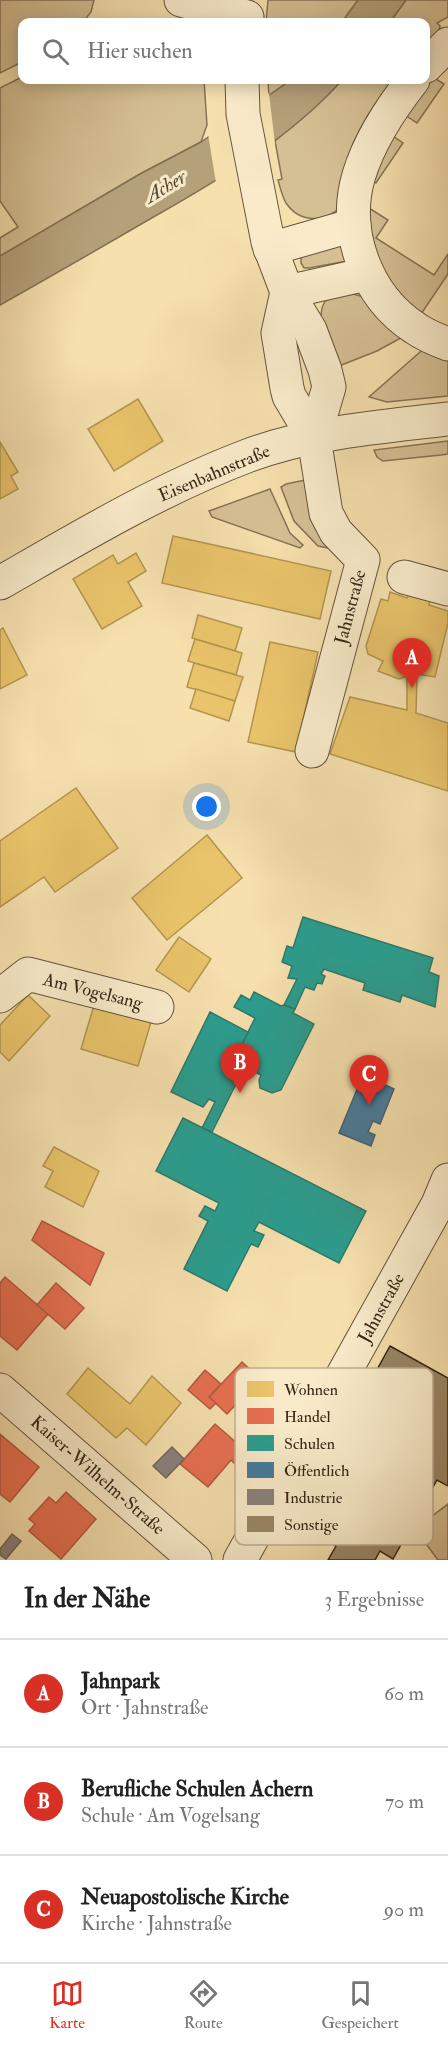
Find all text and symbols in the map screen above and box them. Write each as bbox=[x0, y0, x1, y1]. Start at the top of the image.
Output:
search box bbox=[18, 18, 430, 84]
icon: search bbox=[39, 35, 72, 68]
text: Hier suchen bbox=[87, 37, 193, 65]
water label: Acher bbox=[138, 164, 192, 210]
street label: Eisenbahnstraße bbox=[155, 439, 274, 507]
street label: Jahnstraße bbox=[329, 567, 372, 648]
pin: A bbox=[392, 638, 432, 688]
your location bbox=[192, 792, 221, 821]
street label: Am Vogelsang bbox=[40, 968, 146, 1015]
pin: B bbox=[220, 1044, 260, 1093]
pin: C bbox=[350, 1056, 388, 1105]
street label: Jahnstraße bbox=[352, 1269, 410, 1348]
legend bbox=[235, 1368, 433, 1545]
text: Wohnen bbox=[283, 1380, 338, 1400]
text: Handel bbox=[284, 1407, 331, 1427]
street label: Kaiser-Wilhelm-Straße bbox=[26, 1411, 170, 1540]
text: Schulen bbox=[284, 1434, 335, 1454]
text: Öffentlich bbox=[284, 1461, 350, 1481]
text: Industrie bbox=[284, 1488, 343, 1508]
text: Sonstige bbox=[284, 1515, 339, 1535]
text: In der Nähe bbox=[24, 1583, 150, 1615]
text: 3 Ergebnisse bbox=[325, 1587, 424, 1612]
text: Jahnpark bbox=[81, 1667, 160, 1695]
text: A bbox=[37, 1681, 50, 1706]
text: 60 m bbox=[384, 1681, 424, 1706]
text: Ort · Jahnstraße bbox=[81, 1695, 208, 1720]
text: Berufliche Schulen Achern bbox=[81, 1775, 313, 1803]
text: B bbox=[37, 1789, 50, 1814]
text: 70 m bbox=[385, 1789, 424, 1814]
text: Schule · Am Vogelsang bbox=[81, 1803, 260, 1828]
text: Neuapostolische Kirche bbox=[81, 1883, 289, 1911]
text: C bbox=[36, 1897, 51, 1922]
text: 90 m bbox=[384, 1897, 424, 1922]
text: Kirche · Jahnstraße bbox=[81, 1911, 232, 1936]
tab: Karte bbox=[49, 1977, 85, 2033]
tab: Route bbox=[184, 1977, 223, 2033]
tab: Gespeichert bbox=[321, 1977, 399, 2033]

